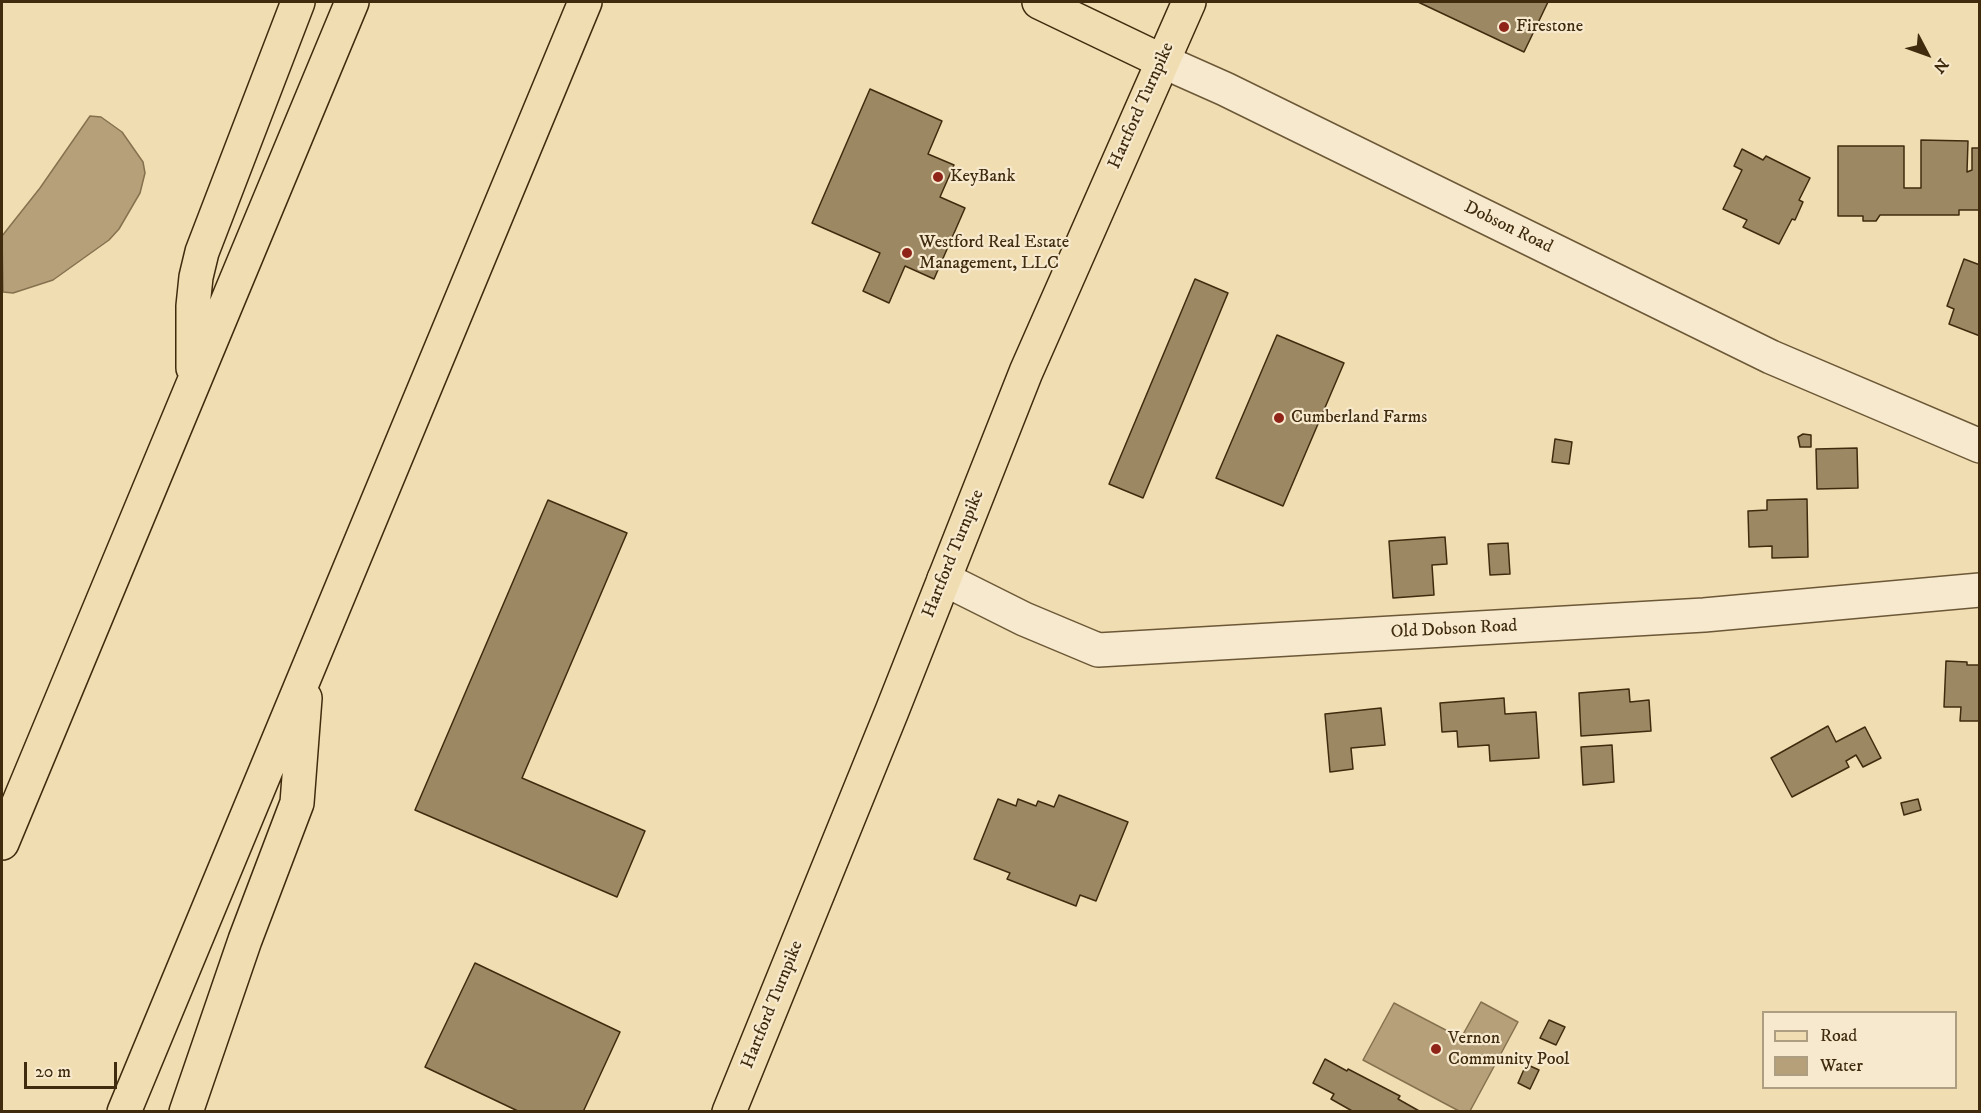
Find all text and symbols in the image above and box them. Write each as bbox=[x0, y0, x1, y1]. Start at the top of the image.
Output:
place label: Firestone bbox=[1516, 16, 1583, 38]
marker: Firestone bbox=[1497, 20, 1511, 34]
north arrow bbox=[1897, 24, 1957, 84]
street label: Hartford Turnpike bbox=[1104, 39, 1180, 173]
text: N bbox=[1929, 54, 1952, 77]
place label: KeyBank bbox=[950, 166, 1015, 188]
marker: KeyBank bbox=[931, 170, 945, 184]
street label: Dobson Road bbox=[1460, 197, 1556, 259]
place label: Westford Real Estate Management, LLC bbox=[919, 232, 1069, 274]
marker: Westford Real Estate Management, LLC bbox=[900, 246, 914, 260]
place label: Cumberland Farms bbox=[1291, 407, 1427, 429]
marker: Cumberland Farms bbox=[1272, 411, 1286, 425]
street label: Hartford Turnpike bbox=[919, 487, 989, 621]
street label: Old Dobson Road bbox=[1390, 616, 1518, 644]
street label: Hartford Turnpike bbox=[738, 938, 808, 1072]
legend bbox=[1762, 1011, 1957, 1089]
text: Road bbox=[1820, 1025, 1857, 1047]
place label: Vernon Community Pool bbox=[1448, 1028, 1569, 1070]
marker: Vernon Community Pool bbox=[1429, 1042, 1443, 1056]
scale bar bbox=[27, 1050, 120, 1088]
text: Water bbox=[1820, 1055, 1863, 1077]
text: 20 m bbox=[35, 1061, 71, 1083]

